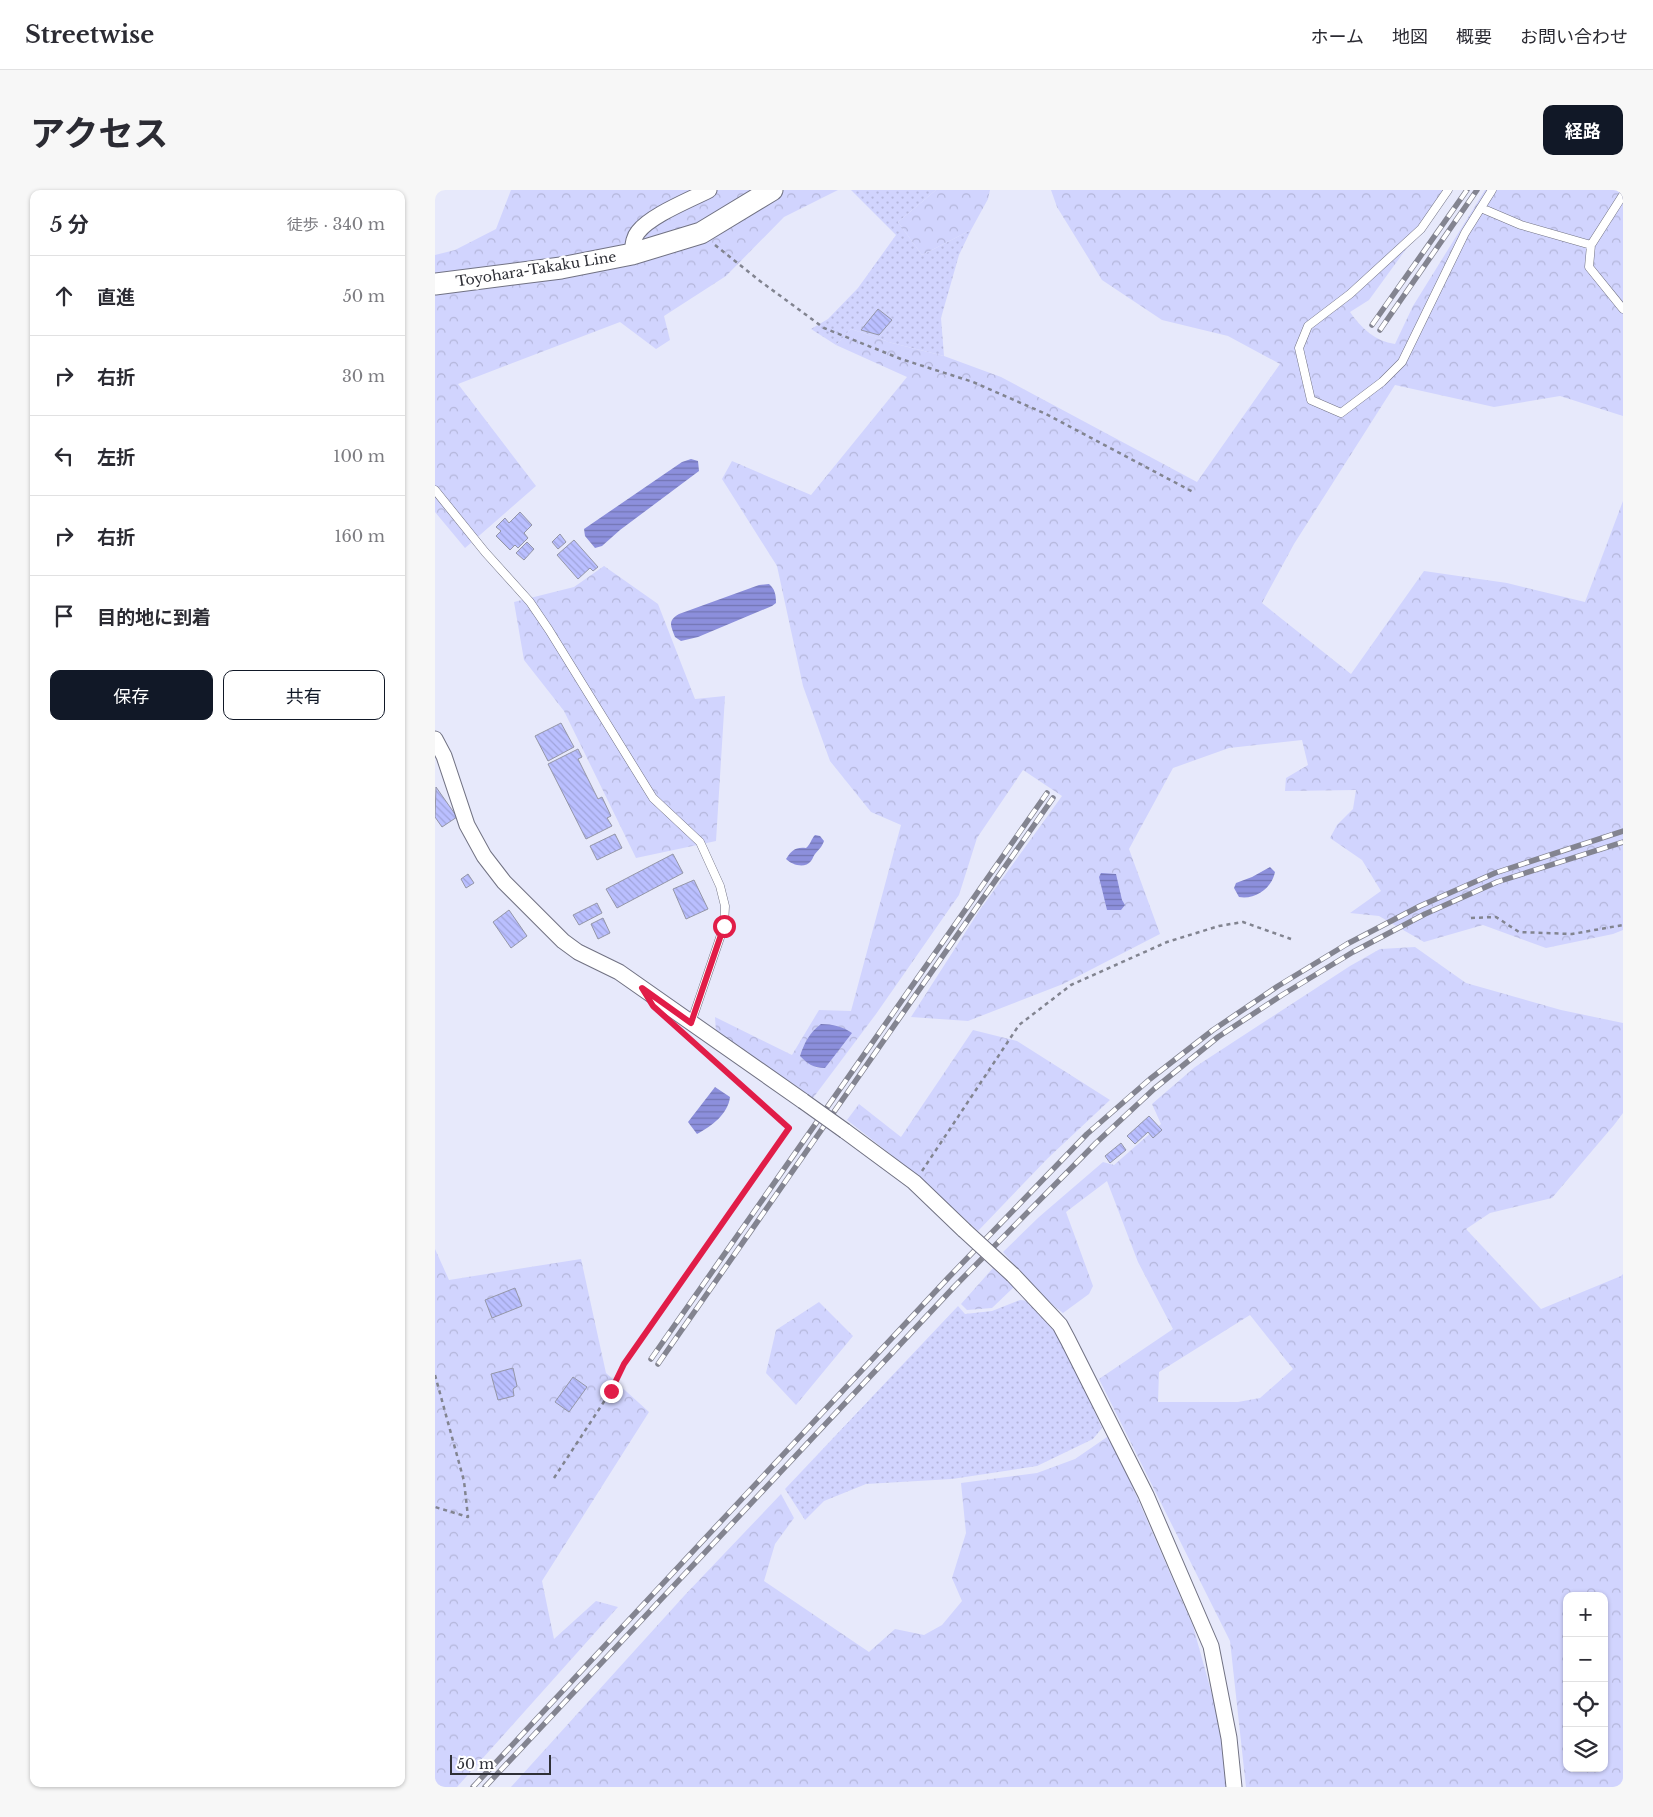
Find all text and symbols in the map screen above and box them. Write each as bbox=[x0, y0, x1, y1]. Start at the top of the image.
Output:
text: Streetwise bbox=[25, 20, 154, 49]
text: ホーム bbox=[1311, 26, 1364, 48]
text: 地図 bbox=[1392, 26, 1428, 48]
text: 概要 bbox=[1456, 26, 1492, 48]
text: お問い合わせ bbox=[1520, 26, 1628, 48]
button: 経路 bbox=[1543, 105, 1623, 155]
text: アクセス bbox=[30, 112, 168, 155]
text: 5 分 bbox=[50, 212, 89, 238]
text: 徒歩 · 340 m bbox=[287, 214, 385, 234]
street label: Toyohara-Takaku Line bbox=[455, 247, 617, 291]
icon: ahead bbox=[50, 282, 78, 310]
text: 直進 bbox=[97, 286, 135, 309]
text: 50 m bbox=[343, 286, 385, 306]
icon: right bbox=[50, 362, 78, 390]
text: 右折 bbox=[97, 366, 135, 389]
text: 30 m bbox=[342, 366, 385, 386]
icon: left bbox=[50, 442, 78, 470]
text: 左折 bbox=[97, 446, 135, 469]
text: 100 m bbox=[333, 446, 385, 466]
icon: right bbox=[50, 522, 78, 550]
text: 右折 bbox=[97, 526, 135, 549]
text: 160 m bbox=[334, 526, 385, 546]
icon: arrive bbox=[50, 602, 78, 630]
text: 目的地に到着 bbox=[97, 606, 211, 629]
button: 保存 bbox=[50, 670, 213, 720]
button: 共有 bbox=[223, 670, 385, 720]
route start bbox=[713, 915, 736, 938]
route end bbox=[600, 1380, 623, 1403]
map controls bbox=[1563, 1592, 1608, 1772]
button: + bbox=[1563, 1592, 1608, 1637]
button: − bbox=[1563, 1637, 1608, 1682]
button: locate bbox=[1563, 1682, 1608, 1727]
button: layers bbox=[1563, 1727, 1608, 1772]
scale bar bbox=[450, 1752, 551, 1775]
text: 50 m bbox=[457, 1755, 494, 1773]

